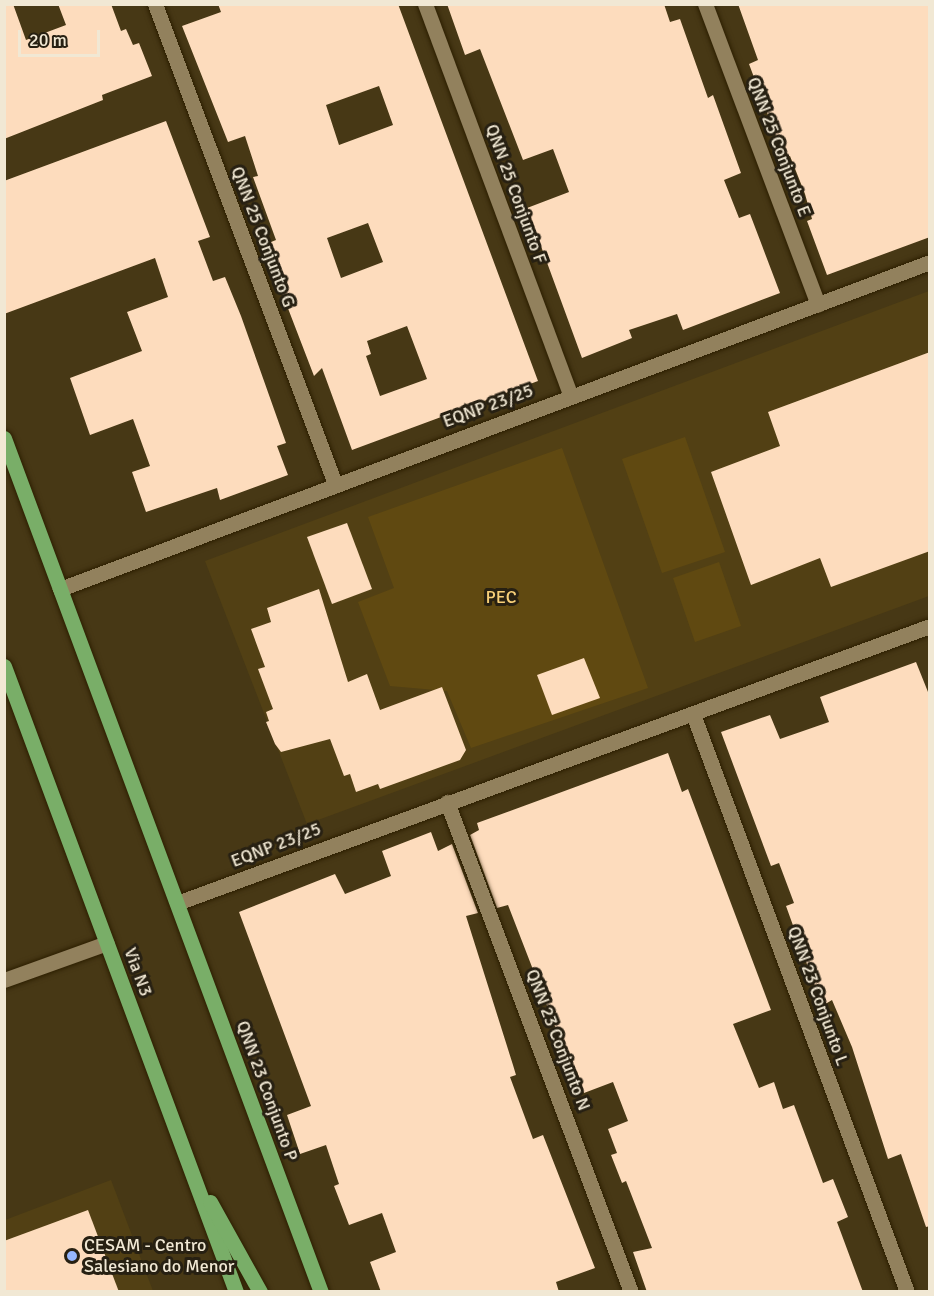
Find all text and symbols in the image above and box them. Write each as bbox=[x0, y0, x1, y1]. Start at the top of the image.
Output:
scale bar bbox=[21, 18, 104, 56]
text: 20 m bbox=[29, 29, 67, 51]
street label: QNN 25 Conjunto E bbox=[742, 74, 816, 220]
street label: QNN 25 Conjunto F bbox=[481, 121, 551, 267]
street label: QNN 25 Conjunto G bbox=[226, 164, 300, 310]
street label: EQNP 23/25 bbox=[440, 380, 536, 432]
park label: PEC bbox=[485, 586, 517, 608]
street label: EQNP 23/25 bbox=[228, 818, 324, 872]
street label: QNN 23 Conjunto L bbox=[783, 923, 853, 1069]
street label: Via N3 bbox=[119, 945, 157, 999]
street label: QNN 23 Conjunto N bbox=[521, 966, 595, 1114]
street label: QNN 23 Conjunto P bbox=[232, 1018, 302, 1164]
place label: CESAM - Centro Salesiano do Menor bbox=[84, 1235, 234, 1278]
marker: CESAM - Centro Salesiano do Menor bbox=[65, 1249, 79, 1263]

